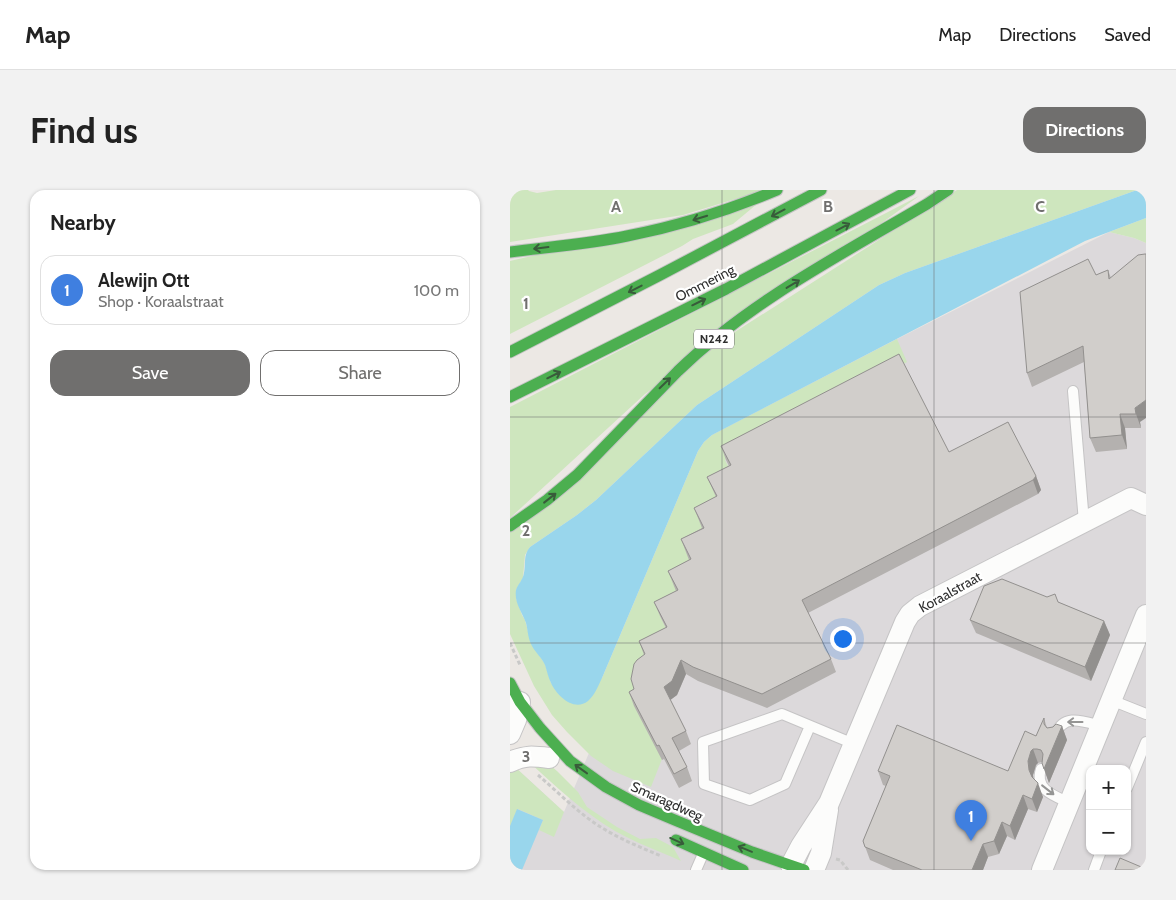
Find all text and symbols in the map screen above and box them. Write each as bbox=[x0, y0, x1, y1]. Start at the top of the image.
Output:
text: Map bbox=[25, 20, 71, 49]
text: Map bbox=[938, 24, 971, 46]
text: Directions bbox=[999, 24, 1076, 46]
text: Saved bbox=[1104, 24, 1151, 46]
button: Directions bbox=[1023, 107, 1146, 153]
text: Find us bbox=[30, 109, 138, 152]
text: A bbox=[611, 197, 621, 216]
text: B bbox=[823, 197, 833, 216]
text: C bbox=[1035, 197, 1045, 216]
one-way arrow bbox=[771, 208, 786, 218]
text: Nearby bbox=[50, 210, 116, 235]
one-way arrow bbox=[693, 214, 708, 223]
one-way arrow bbox=[835, 222, 850, 231]
one-way arrow bbox=[533, 243, 549, 253]
street label: Ommering bbox=[672, 260, 739, 306]
text: Alewijn Ott bbox=[98, 269, 190, 292]
one-way arrow bbox=[786, 279, 800, 289]
text: 1 bbox=[64, 281, 70, 300]
text: 100 m bbox=[414, 281, 459, 300]
one-way arrow bbox=[627, 284, 642, 294]
text: Shop · Koraalstraat bbox=[98, 292, 224, 311]
text: 1 bbox=[523, 294, 529, 313]
one-way arrow bbox=[691, 297, 706, 307]
road number: N242 bbox=[694, 330, 734, 348]
button: Save bbox=[50, 350, 250, 396]
button: Share bbox=[260, 350, 460, 396]
one-way arrow bbox=[546, 370, 561, 380]
one-way arrow bbox=[659, 377, 671, 389]
one-way arrow bbox=[543, 493, 557, 503]
text: 2 bbox=[522, 521, 530, 540]
street label: Koraalstraat bbox=[915, 567, 985, 617]
your location bbox=[830, 626, 856, 652]
one-way arrow bbox=[1067, 717, 1083, 727]
text: 3 bbox=[522, 747, 530, 766]
one-way arrow bbox=[574, 764, 588, 774]
map controls bbox=[1086, 765, 1131, 855]
button: + bbox=[1086, 765, 1131, 810]
street label: Smaragdweg bbox=[628, 777, 707, 825]
one-way arrow bbox=[1041, 785, 1054, 796]
pin: 1 bbox=[955, 800, 987, 841]
button: − bbox=[1086, 810, 1131, 855]
one-way arrow bbox=[669, 836, 684, 846]
one-way arrow bbox=[738, 843, 753, 853]

